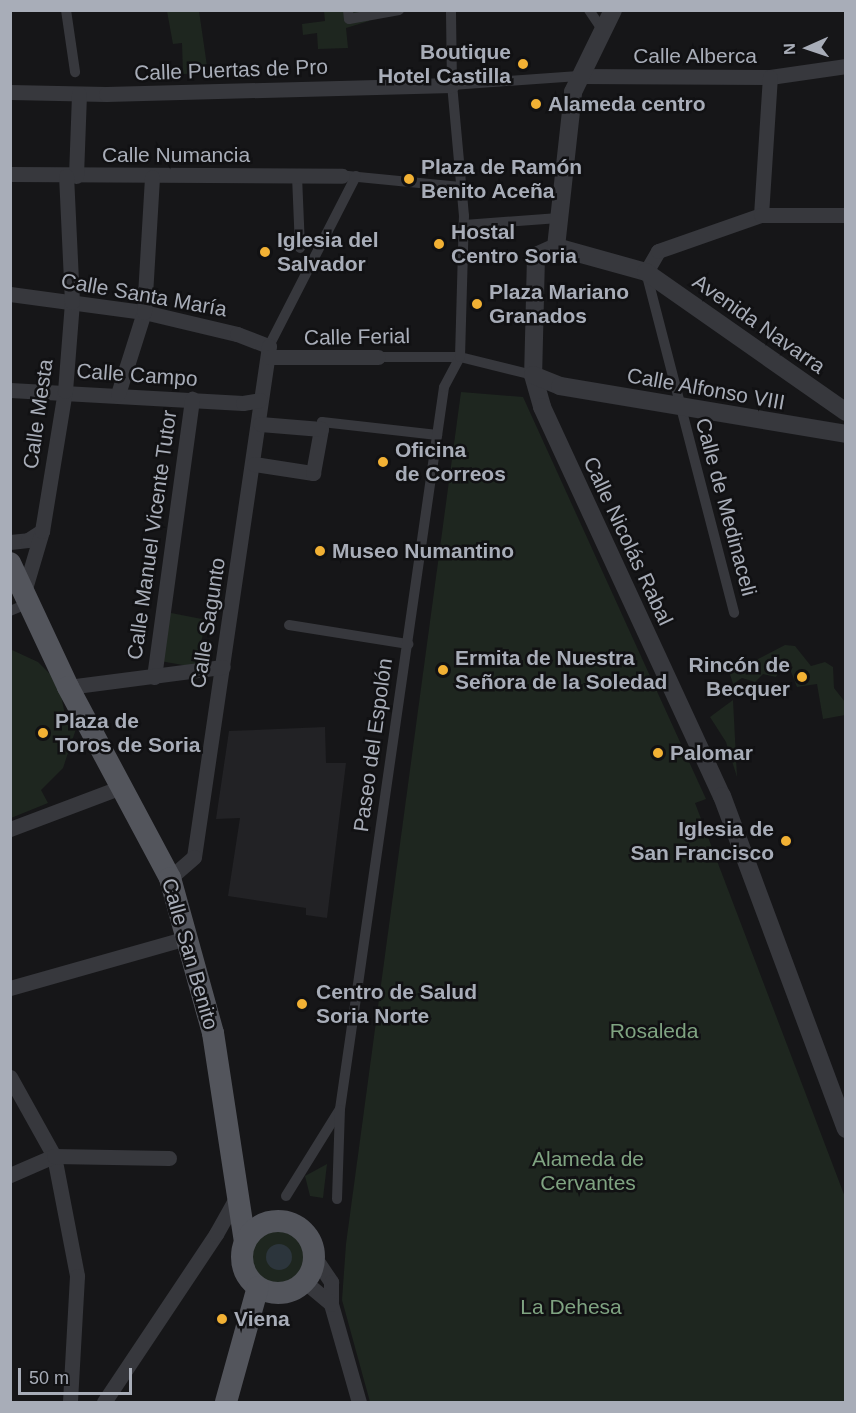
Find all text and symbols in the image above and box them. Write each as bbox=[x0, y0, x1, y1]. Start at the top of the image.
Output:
north arrow bbox=[778, 18, 838, 78]
place label: Boutique Hotel Castilla bbox=[378, 39, 511, 89]
street label: Calle Alberca bbox=[633, 43, 757, 69]
text: N bbox=[781, 43, 798, 55]
street label: Calle Puertas de Pro bbox=[134, 54, 328, 86]
marker: Boutique Hotel Castilla bbox=[516, 57, 530, 71]
place label: Alameda centro bbox=[548, 91, 706, 117]
marker: Alameda centro bbox=[529, 97, 543, 111]
street label: Calle Numancia bbox=[102, 142, 250, 168]
place label: Plaza de Ramón Benito Aceña bbox=[421, 154, 582, 204]
marker: Plaza de Ramón Benito Aceña bbox=[402, 172, 416, 186]
place label: Hostal Centro Soria bbox=[451, 219, 577, 269]
place label: Iglesia del Salvador bbox=[277, 227, 379, 277]
marker: Hostal Centro Soria bbox=[432, 237, 446, 251]
marker: Iglesia del Salvador bbox=[258, 245, 272, 259]
street label: Calle Santa María bbox=[59, 268, 229, 322]
street label: Avenida Navarra bbox=[688, 269, 830, 379]
place label: Plaza Mariano Granados bbox=[489, 279, 629, 329]
marker: Plaza Mariano Granados bbox=[470, 297, 484, 311]
street label: Calle Ferial bbox=[304, 323, 410, 351]
street label: Calle Mesta bbox=[18, 357, 58, 471]
street label: Calle Campo bbox=[76, 358, 198, 392]
street label: Calle Alfonso VIII bbox=[624, 363, 788, 415]
street label: Calle Manuel Vicente Tutor bbox=[122, 408, 182, 662]
street label: Calle de Medinaceli bbox=[690, 415, 762, 599]
place label: Oficina de Correos bbox=[395, 437, 506, 487]
street label: Calle Nicolás Rabal bbox=[578, 453, 678, 629]
marker: Oficina de Correos bbox=[376, 455, 390, 469]
place label: Museo Numantino bbox=[332, 538, 514, 564]
marker: Museo Numantino bbox=[313, 544, 327, 558]
street label: Calle Sagunto bbox=[185, 556, 231, 690]
place label: Ermita de Nuestra Señora de la Soledad bbox=[455, 645, 667, 695]
place label: Rincón de Becquer bbox=[688, 652, 790, 702]
street label: Paseo del Espolón bbox=[348, 657, 398, 833]
marker: Ermita de Nuestra Señora de la Soledad bbox=[436, 663, 450, 677]
marker: Rincón de Becquer bbox=[795, 670, 809, 684]
place label: Plaza de Toros de Soria bbox=[55, 708, 200, 758]
marker: Plaza de Toros de Soria bbox=[36, 726, 50, 740]
place label: Palomar bbox=[670, 740, 753, 766]
marker: Palomar bbox=[651, 746, 665, 760]
place label: Iglesia de San Francisco bbox=[630, 816, 774, 866]
marker: Iglesia de San Francisco bbox=[779, 834, 793, 848]
street label: Calle San Benito bbox=[156, 875, 224, 1033]
place label: Centro de Salud Soria Norte bbox=[316, 979, 477, 1029]
marker: Centro de Salud Soria Norte bbox=[293, 995, 311, 1013]
park label: Rosaleda bbox=[610, 1018, 698, 1044]
park label: Alameda de Cervantes bbox=[532, 1146, 644, 1196]
park label: La Dehesa bbox=[520, 1294, 622, 1320]
place label: Viena bbox=[234, 1306, 290, 1332]
marker: Viena bbox=[215, 1312, 229, 1326]
scale bar bbox=[21, 1356, 135, 1394]
text: 50 m bbox=[29, 1368, 69, 1388]

